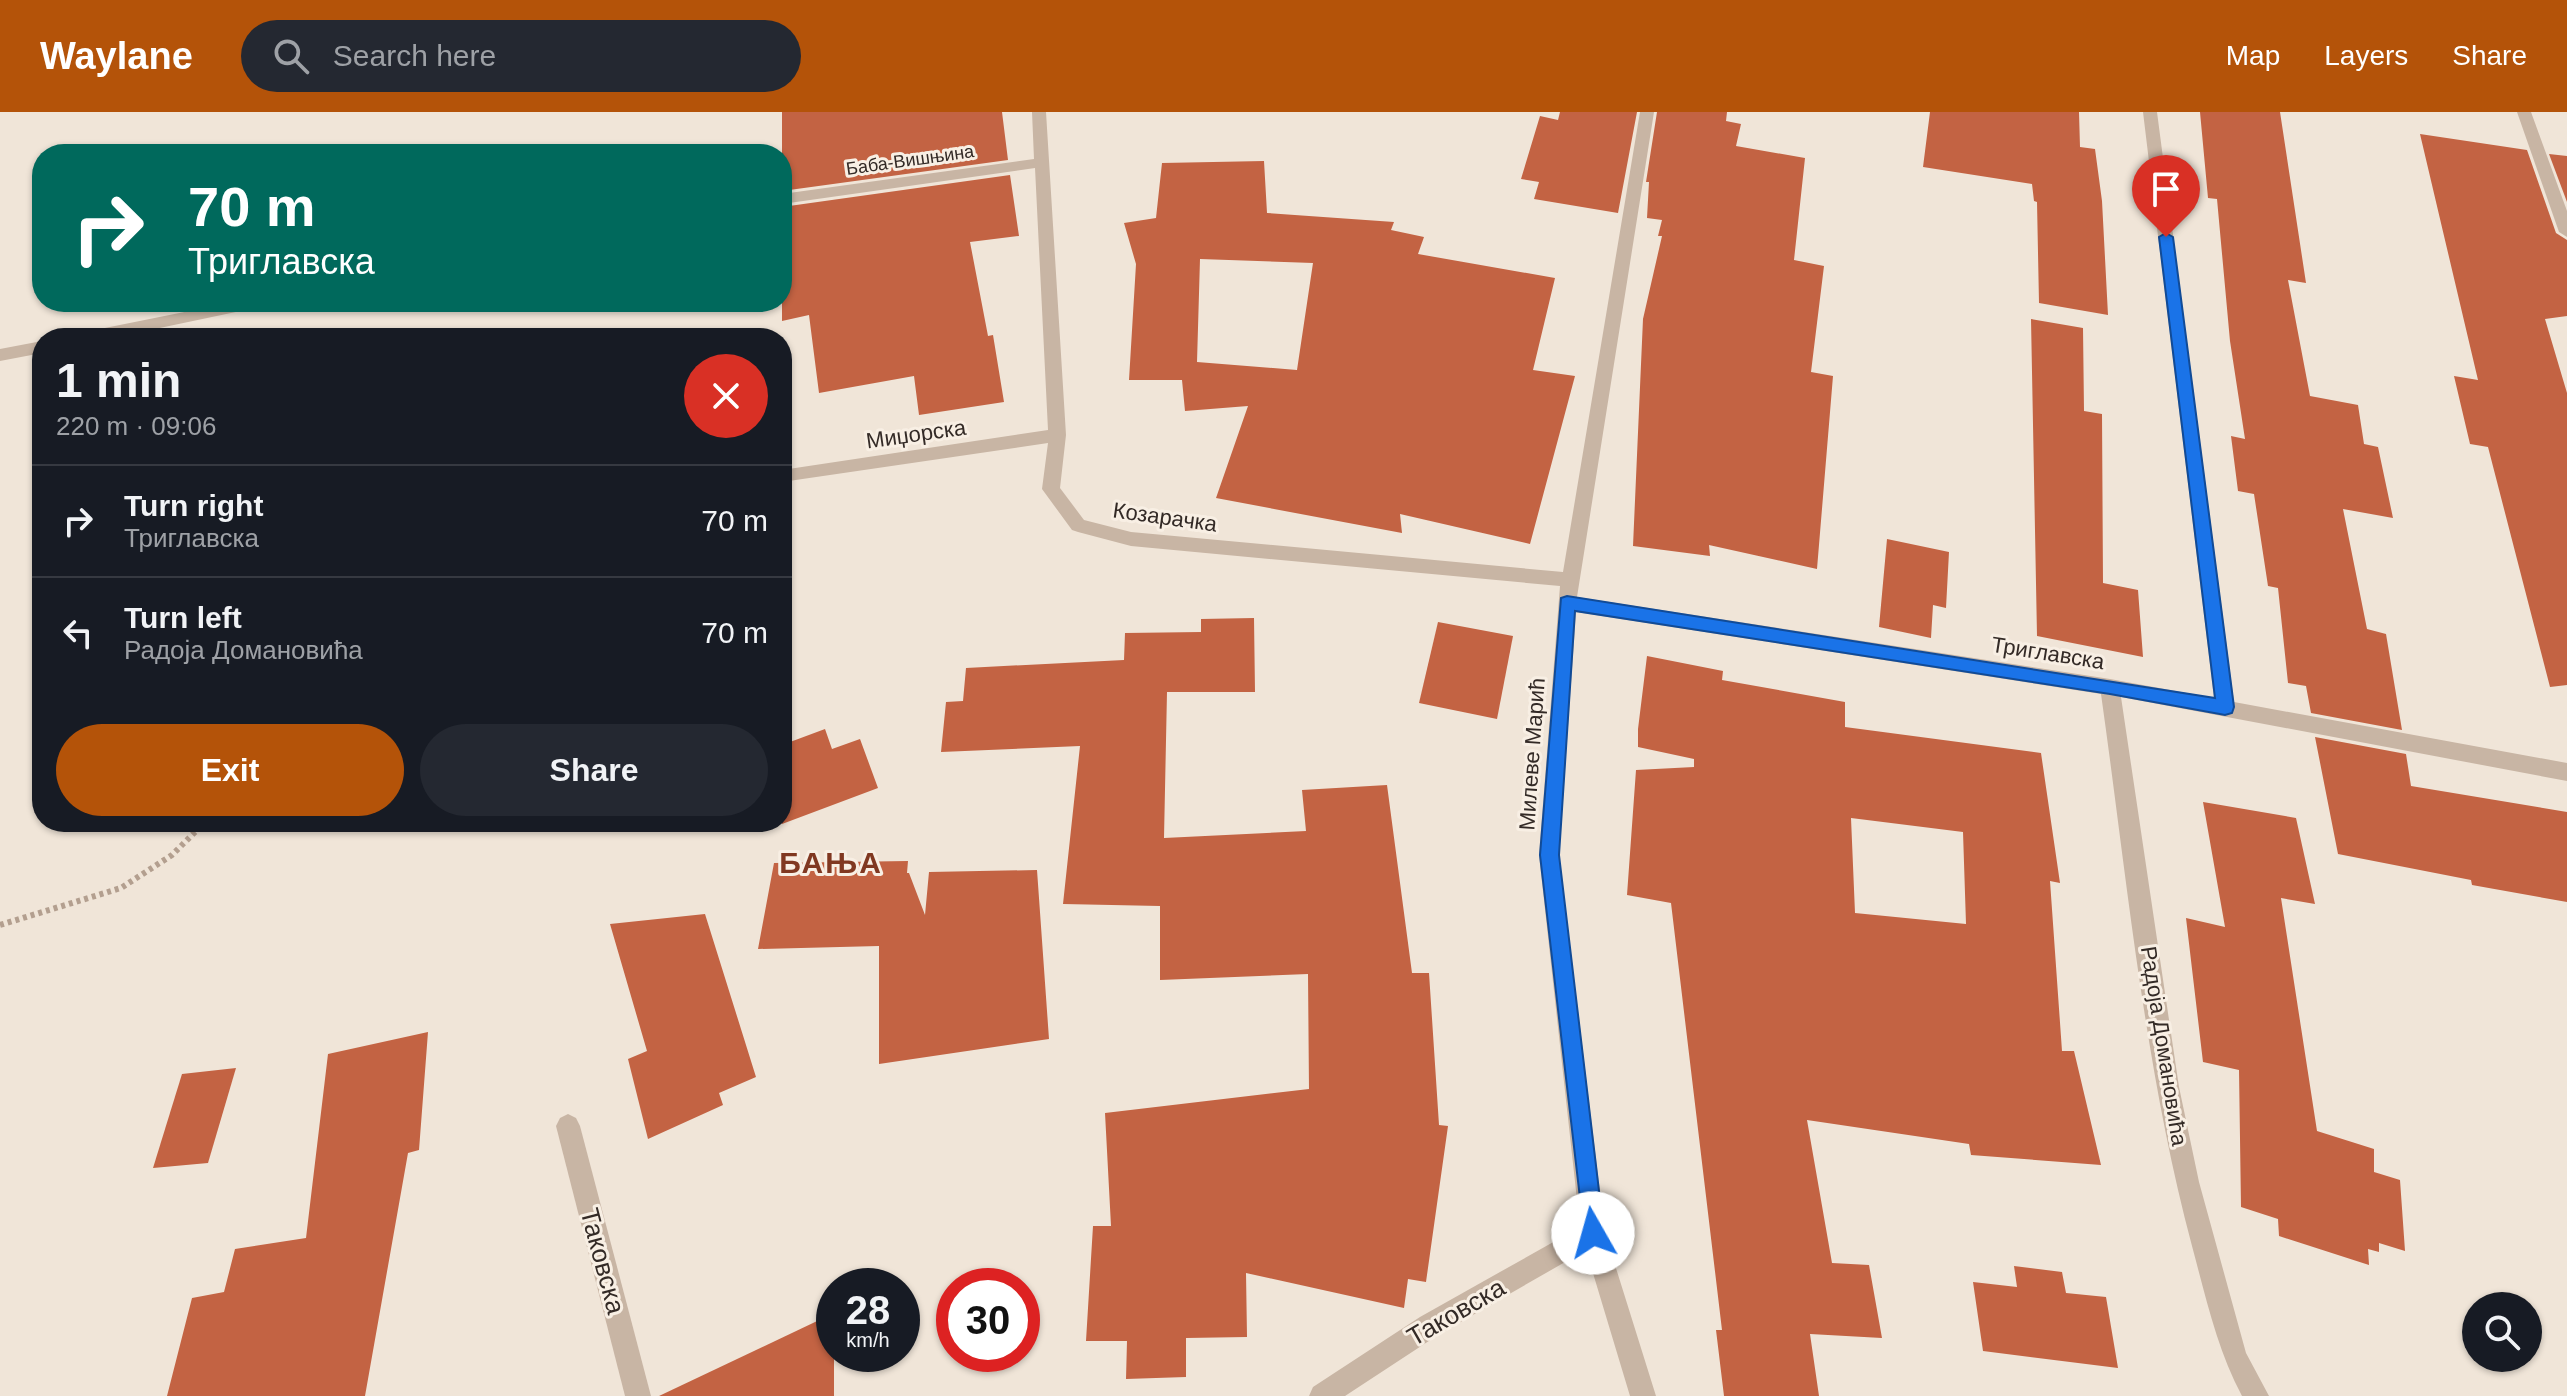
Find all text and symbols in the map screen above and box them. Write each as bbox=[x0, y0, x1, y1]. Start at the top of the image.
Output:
search box bbox=[241, 20, 801, 92]
icon: search bbox=[269, 34, 313, 78]
text: Waylane bbox=[40, 35, 193, 77]
text: Search here bbox=[333, 39, 496, 72]
text: Map bbox=[2226, 40, 2280, 71]
text: Layers bbox=[2324, 40, 2408, 71]
text: Share bbox=[2452, 40, 2527, 71]
street label: Баба-Вишњина bbox=[845, 141, 976, 179]
pin bbox=[2132, 155, 2200, 237]
icon: arrive bbox=[2144, 167, 2188, 211]
text: 70 m bbox=[188, 175, 316, 238]
icon: right bbox=[56, 176, 160, 280]
text: Триглавска bbox=[188, 241, 375, 282]
text: 1 min bbox=[56, 354, 181, 407]
button: close bbox=[684, 354, 768, 438]
text: 220 m · 09:06 bbox=[56, 411, 216, 441]
street label: Миџорска bbox=[864, 415, 968, 453]
text: Turn right bbox=[124, 489, 263, 522]
street label: Козарачка bbox=[1111, 497, 1219, 537]
icon: right bbox=[56, 499, 100, 543]
text: 70 m bbox=[701, 504, 768, 537]
text: Триглавска bbox=[124, 523, 259, 553]
text: Turn left bbox=[124, 601, 242, 634]
icon: left bbox=[56, 611, 100, 655]
text: 70 m bbox=[701, 616, 768, 649]
street label: Триглавска bbox=[1990, 632, 2107, 674]
text: Радоја Домановића bbox=[124, 635, 363, 665]
street label: Милеве Марић bbox=[1514, 677, 1550, 831]
button: Exit bbox=[56, 724, 404, 816]
button: Share bbox=[420, 724, 768, 816]
district label: БАЊА bbox=[779, 846, 883, 879]
street label: Радоја Домановића bbox=[2136, 944, 2192, 1148]
position arrow bbox=[1551, 1191, 1635, 1275]
street label: Таковска bbox=[575, 1205, 632, 1318]
speed limit sign: 30 bbox=[936, 1268, 1040, 1372]
street label: Таковска bbox=[1402, 1272, 1511, 1352]
text: 28 bbox=[846, 1288, 890, 1332]
map controls bbox=[2462, 1292, 2542, 1372]
button: search bbox=[2462, 1292, 2542, 1372]
text: km/h bbox=[846, 1329, 890, 1351]

